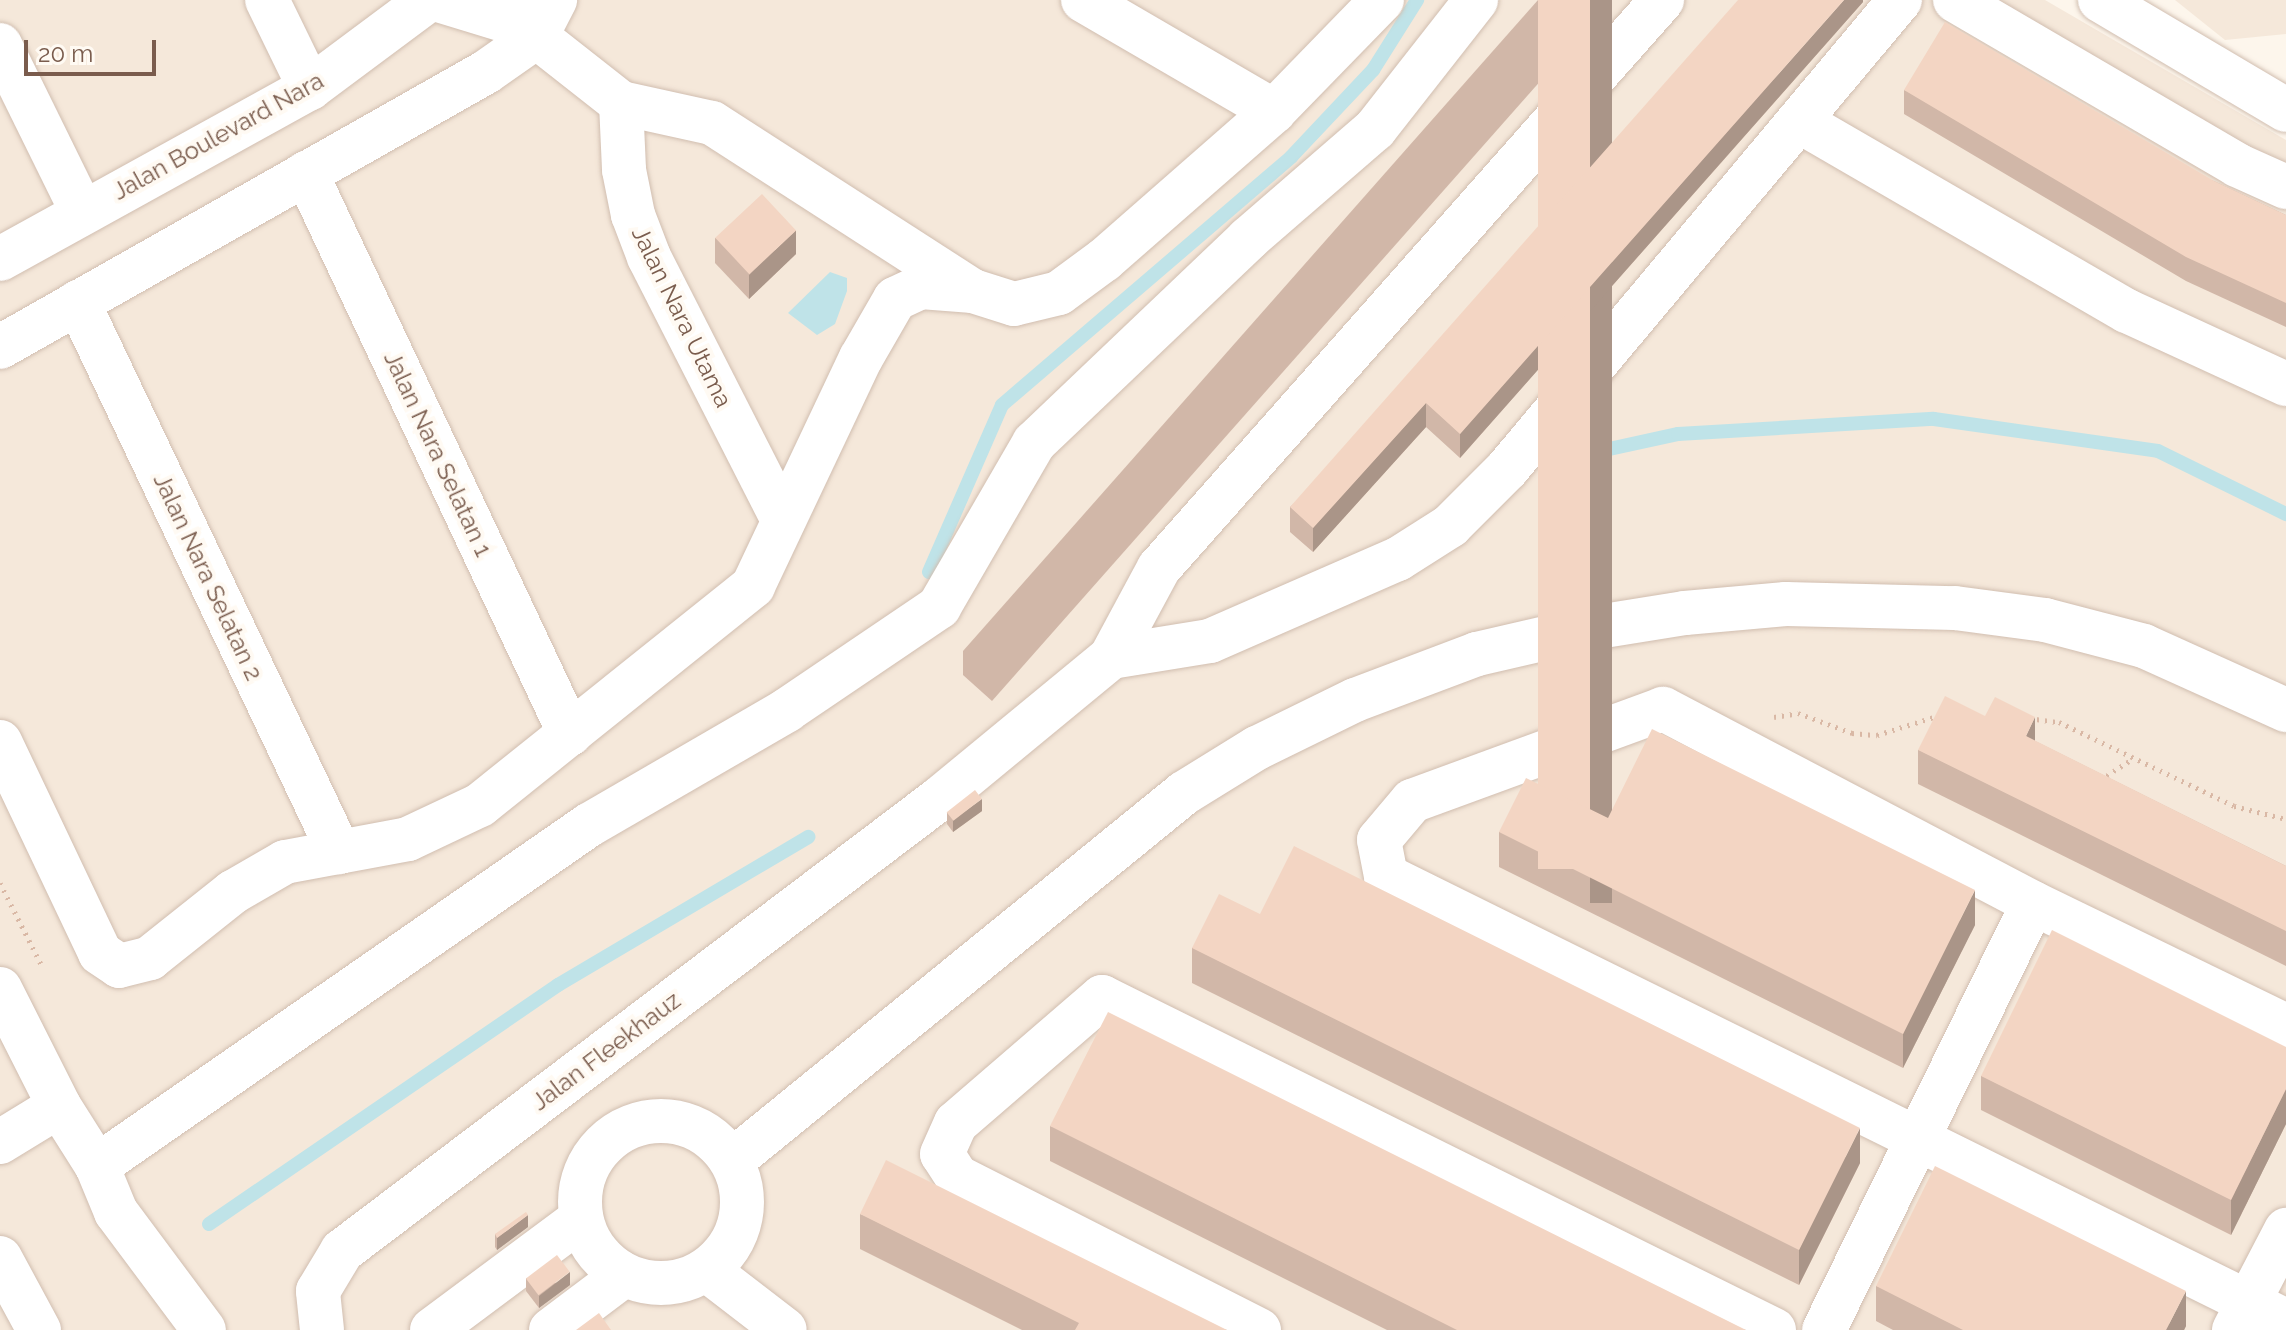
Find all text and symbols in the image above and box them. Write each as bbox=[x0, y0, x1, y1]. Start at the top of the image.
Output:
scale bar bbox=[28, 24, 160, 74]
text: 20 m bbox=[38, 39, 93, 68]
street label: Jalan Boulevard Nara bbox=[108, 66, 328, 206]
street label: Jalan Nara Utama bbox=[626, 222, 738, 412]
street label: Jalan Nara Selatan 1 bbox=[378, 347, 498, 561]
street label: Jalan Nara Selatan 2 bbox=[147, 469, 269, 685]
street label: Jalan Fleekhauz bbox=[526, 986, 686, 1116]

